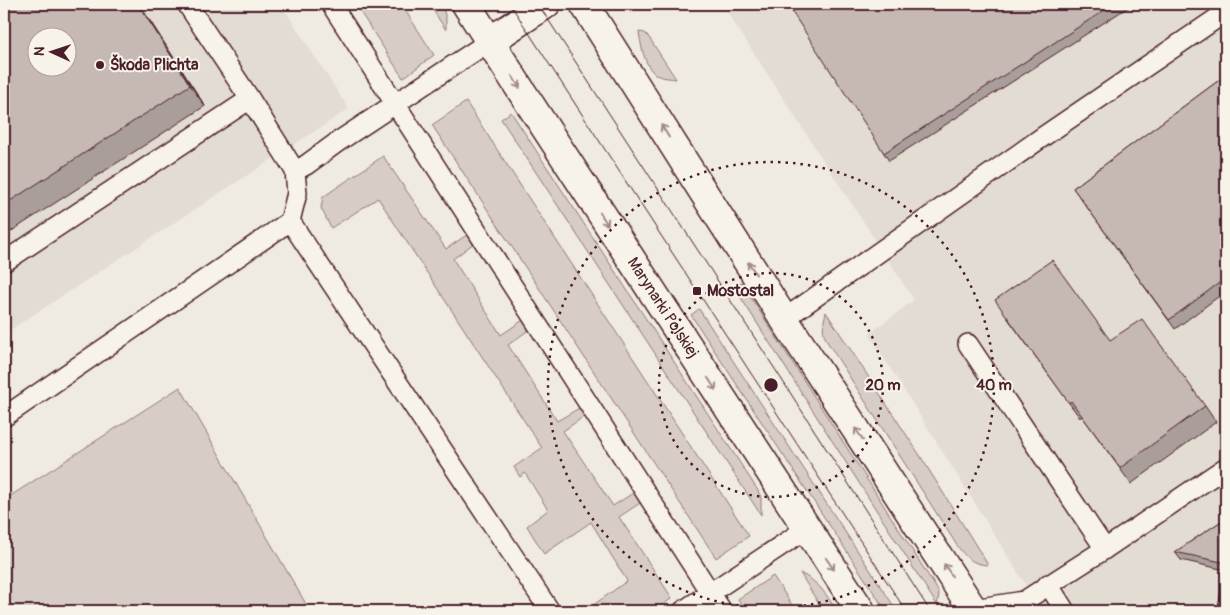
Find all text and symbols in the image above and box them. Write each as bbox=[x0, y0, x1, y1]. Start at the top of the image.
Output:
north arrow bbox=[28, 28, 78, 78]
text: N bbox=[31, 46, 48, 57]
place label: Škoda Plichta bbox=[110, 54, 199, 75]
marker: Škoda Plichta bbox=[94, 59, 106, 71]
one-way arrow bbox=[511, 75, 521, 89]
one-way arrow bbox=[660, 124, 670, 138]
one-way arrow bbox=[600, 211, 610, 225]
street label: Marynarki Polskiej bbox=[623, 254, 703, 362]
one-way arrow bbox=[747, 262, 757, 276]
place label: Mostostal bbox=[707, 281, 774, 301]
marker: Mostostal bbox=[691, 285, 703, 297]
centre of rings bbox=[762, 376, 780, 394]
text: 20 m bbox=[865, 376, 901, 395]
text: 40 m bbox=[976, 376, 1012, 395]
one-way arrow bbox=[707, 377, 717, 391]
one-way arrow bbox=[854, 428, 864, 442]
one-way arrow bbox=[824, 557, 835, 571]
one-way arrow bbox=[943, 564, 953, 578]

